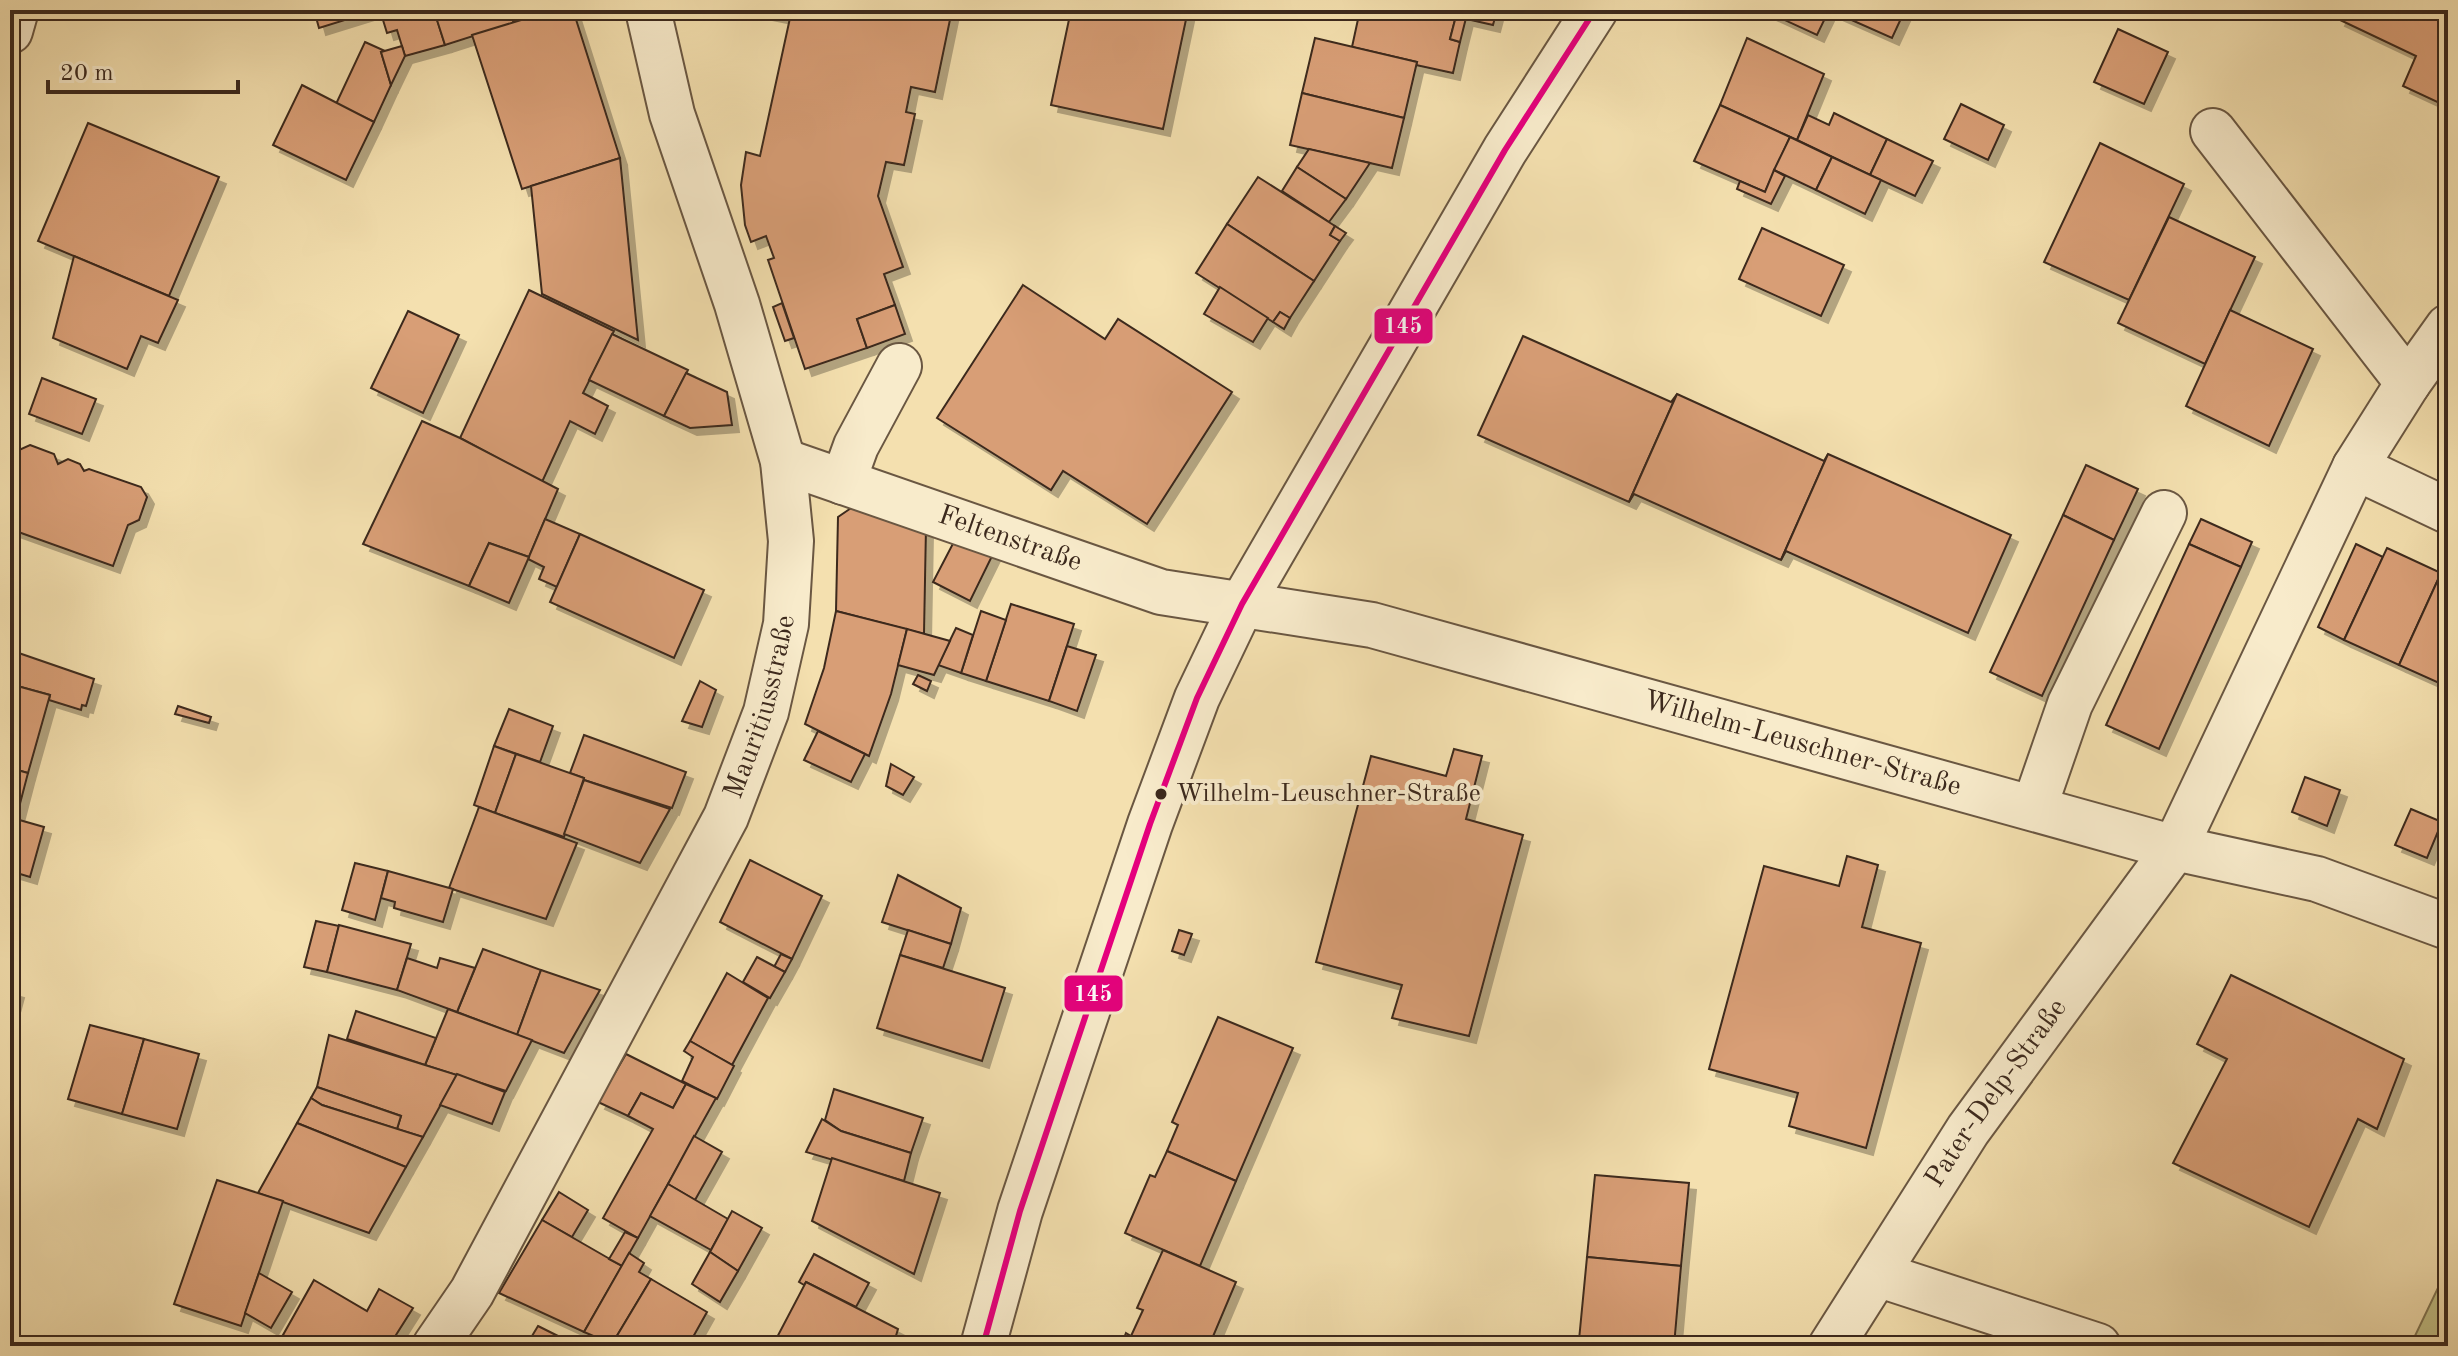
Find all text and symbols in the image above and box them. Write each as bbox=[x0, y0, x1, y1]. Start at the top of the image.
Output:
scale bar bbox=[48, 44, 238, 94]
text: 20 m bbox=[60, 62, 114, 86]
line badge: 145 bbox=[1373, 307, 1434, 345]
text: 145 bbox=[1384, 316, 1422, 338]
street label: Feltenstraße bbox=[934, 502, 1085, 577]
street label: Mauritiusstraße bbox=[720, 615, 800, 803]
street label: Wilhelm-Leuschner-Straße bbox=[1640, 687, 1964, 802]
place label: Wilhelm-Leuschner-Straße bbox=[1176, 781, 1481, 807]
marker: Wilhelm-Leuschner-Straße bbox=[1153, 786, 1169, 802]
line badge: 145 bbox=[1063, 974, 1124, 1013]
text: 145 bbox=[1074, 984, 1112, 1006]
street label: Pater-Delp-Straße bbox=[1921, 994, 2073, 1193]

